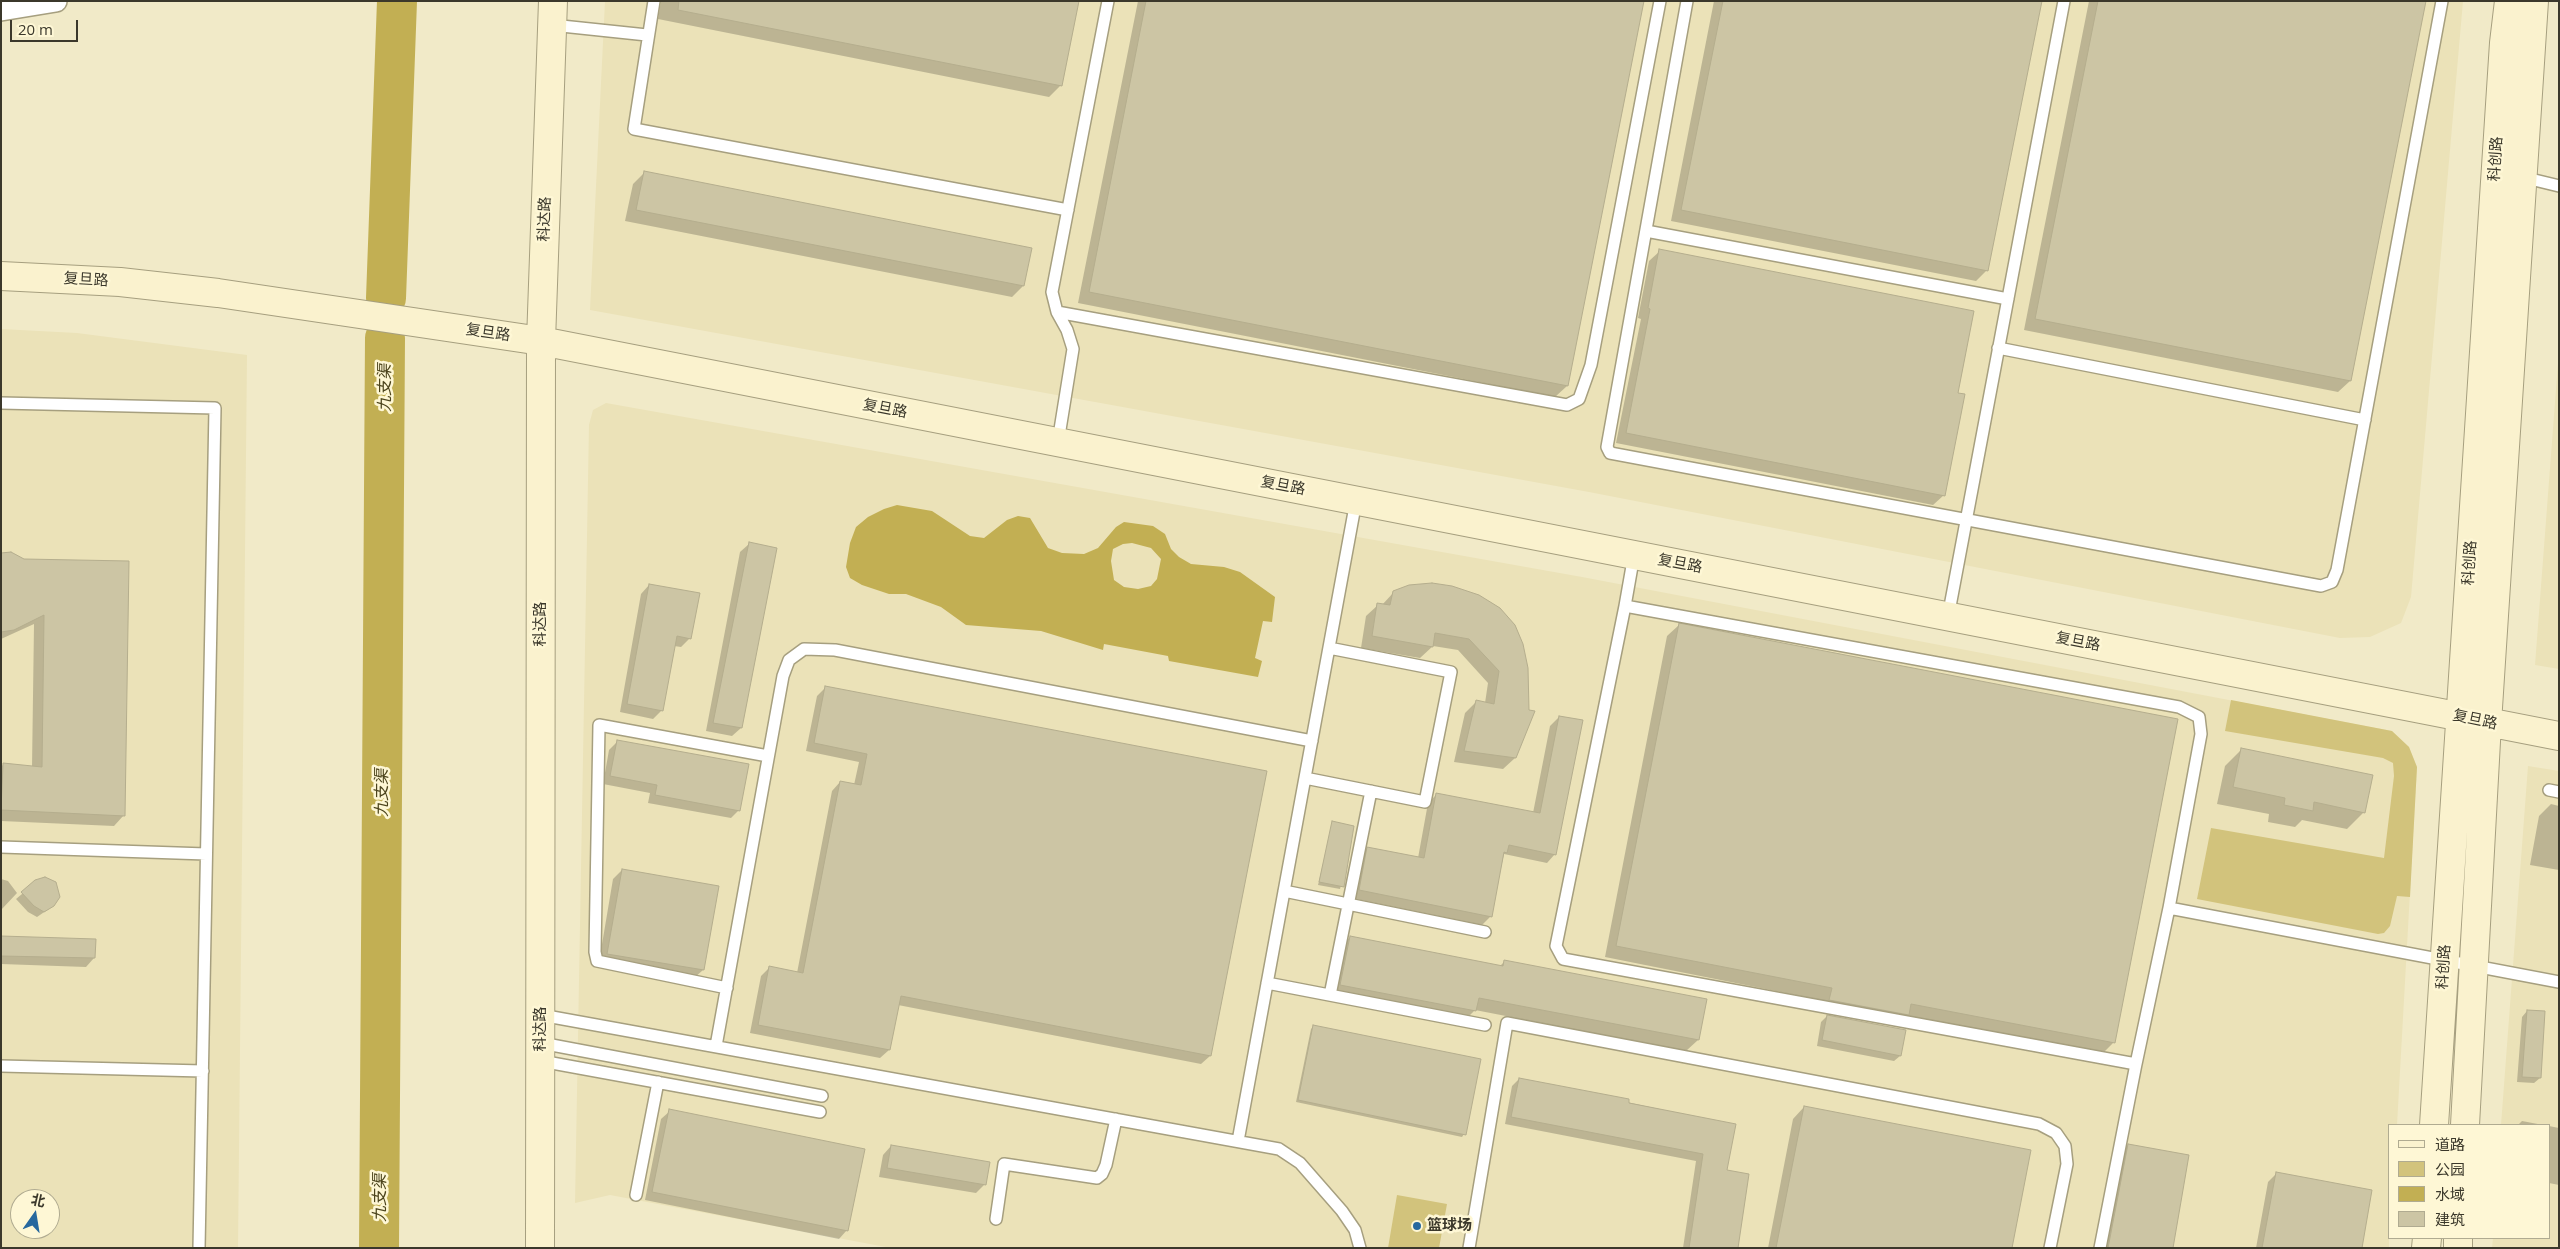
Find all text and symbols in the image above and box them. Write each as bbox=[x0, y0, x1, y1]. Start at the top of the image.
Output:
scale bar bbox=[12, 10, 80, 42]
text: 20 m bbox=[18, 19, 53, 39]
street label: 科创路 bbox=[2485, 136, 2507, 182]
street label: 科达路 bbox=[535, 196, 555, 242]
street label: 复旦路 bbox=[63, 270, 109, 290]
street label: 复旦路 bbox=[464, 321, 512, 345]
water label: 九支渠 bbox=[375, 364, 395, 412]
street label: 复旦路 bbox=[861, 396, 909, 422]
street label: 复旦路 bbox=[1259, 473, 1307, 499]
street label: 科创路 bbox=[2459, 540, 2481, 586]
street label: 复旦路 bbox=[1656, 551, 1704, 577]
street label: 科达路 bbox=[532, 602, 550, 646]
street label: 复旦路 bbox=[2054, 629, 2102, 655]
street label: 复旦路 bbox=[2451, 707, 2499, 733]
water label: 九支渠 bbox=[372, 769, 392, 817]
street label: 科创路 bbox=[2433, 944, 2455, 990]
street label: 科达路 bbox=[532, 1007, 550, 1051]
legend bbox=[2388, 1124, 2550, 1239]
text: 道路 bbox=[2435, 1134, 2465, 1154]
text: 公园 bbox=[2435, 1159, 2465, 1179]
water label: 九支渠 bbox=[370, 1174, 390, 1222]
text: 水域 bbox=[2435, 1184, 2465, 1204]
north arrow bbox=[10, 1189, 60, 1239]
text: 北 bbox=[29, 1189, 47, 1211]
text: 建筑 bbox=[2435, 1209, 2465, 1229]
place label: 篮球场 bbox=[1427, 1217, 1472, 1235]
marker: 篮球场 bbox=[1411, 1220, 1423, 1232]

